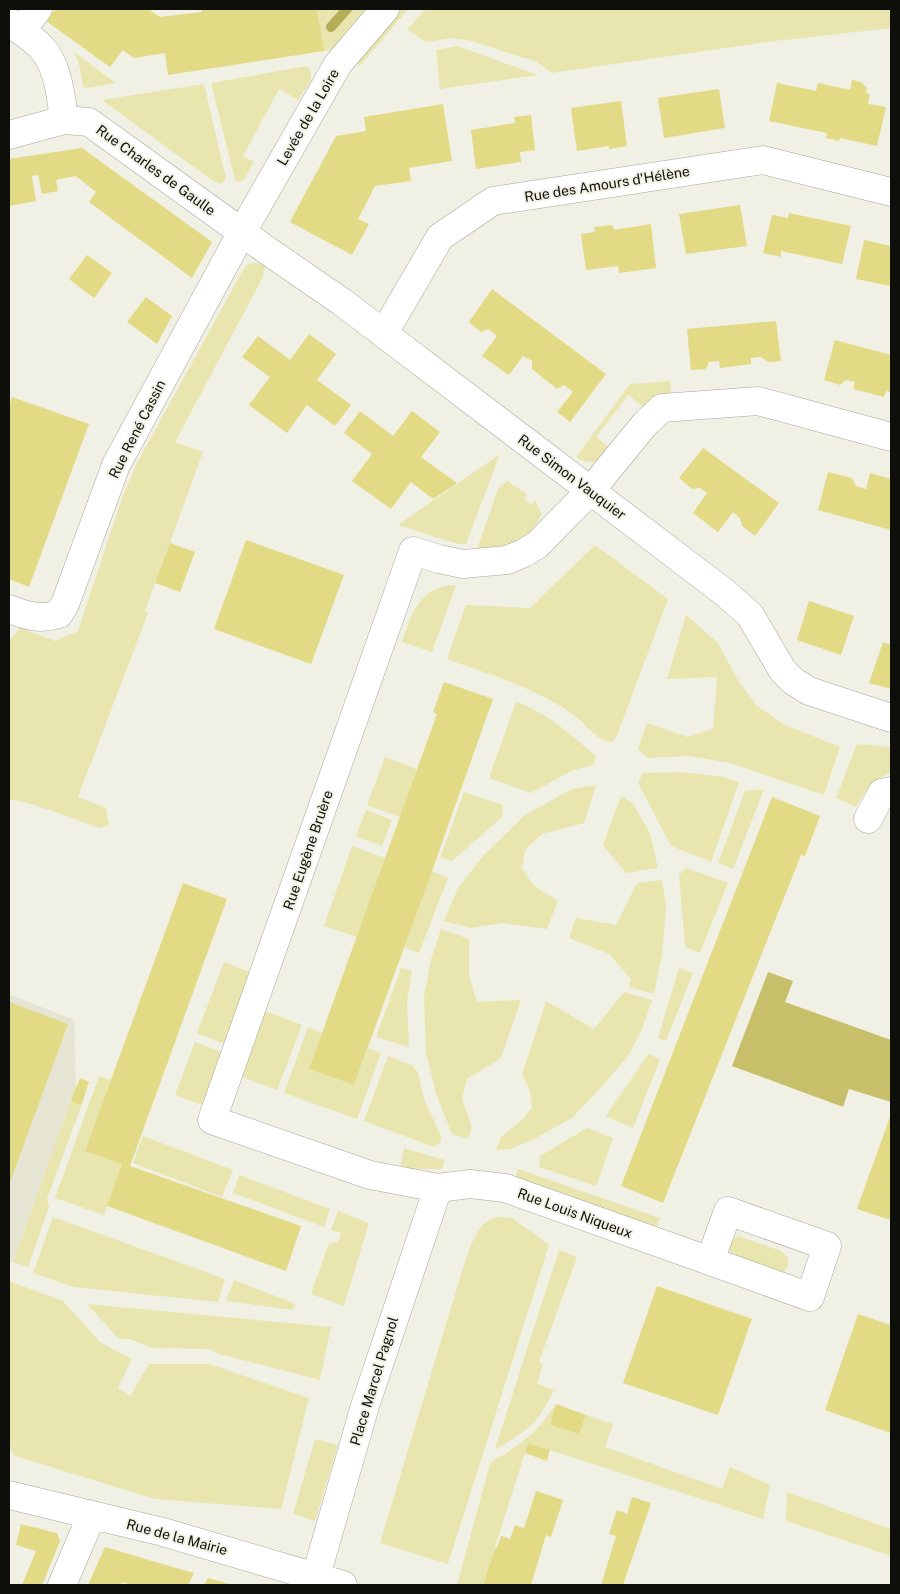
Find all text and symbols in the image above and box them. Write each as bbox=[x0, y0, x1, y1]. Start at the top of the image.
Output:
street label: Levée de la Loire bbox=[274, 66, 342, 168]
street label: Rue Charles de Gaulle bbox=[93, 121, 219, 219]
street label: Rue des Amours d'Hélène bbox=[523, 163, 691, 205]
street label: Rue René Cassin bbox=[105, 377, 169, 481]
street label: Rue Simon Vauquier bbox=[515, 431, 629, 523]
street label: Rue Eugène Bruère bbox=[280, 788, 336, 912]
street label: Rue Louis Niqueux bbox=[515, 1185, 635, 1241]
street label: Place Marcel Pagnol bbox=[347, 1315, 401, 1447]
street label: Rue de la Mairie bbox=[125, 1516, 229, 1558]

